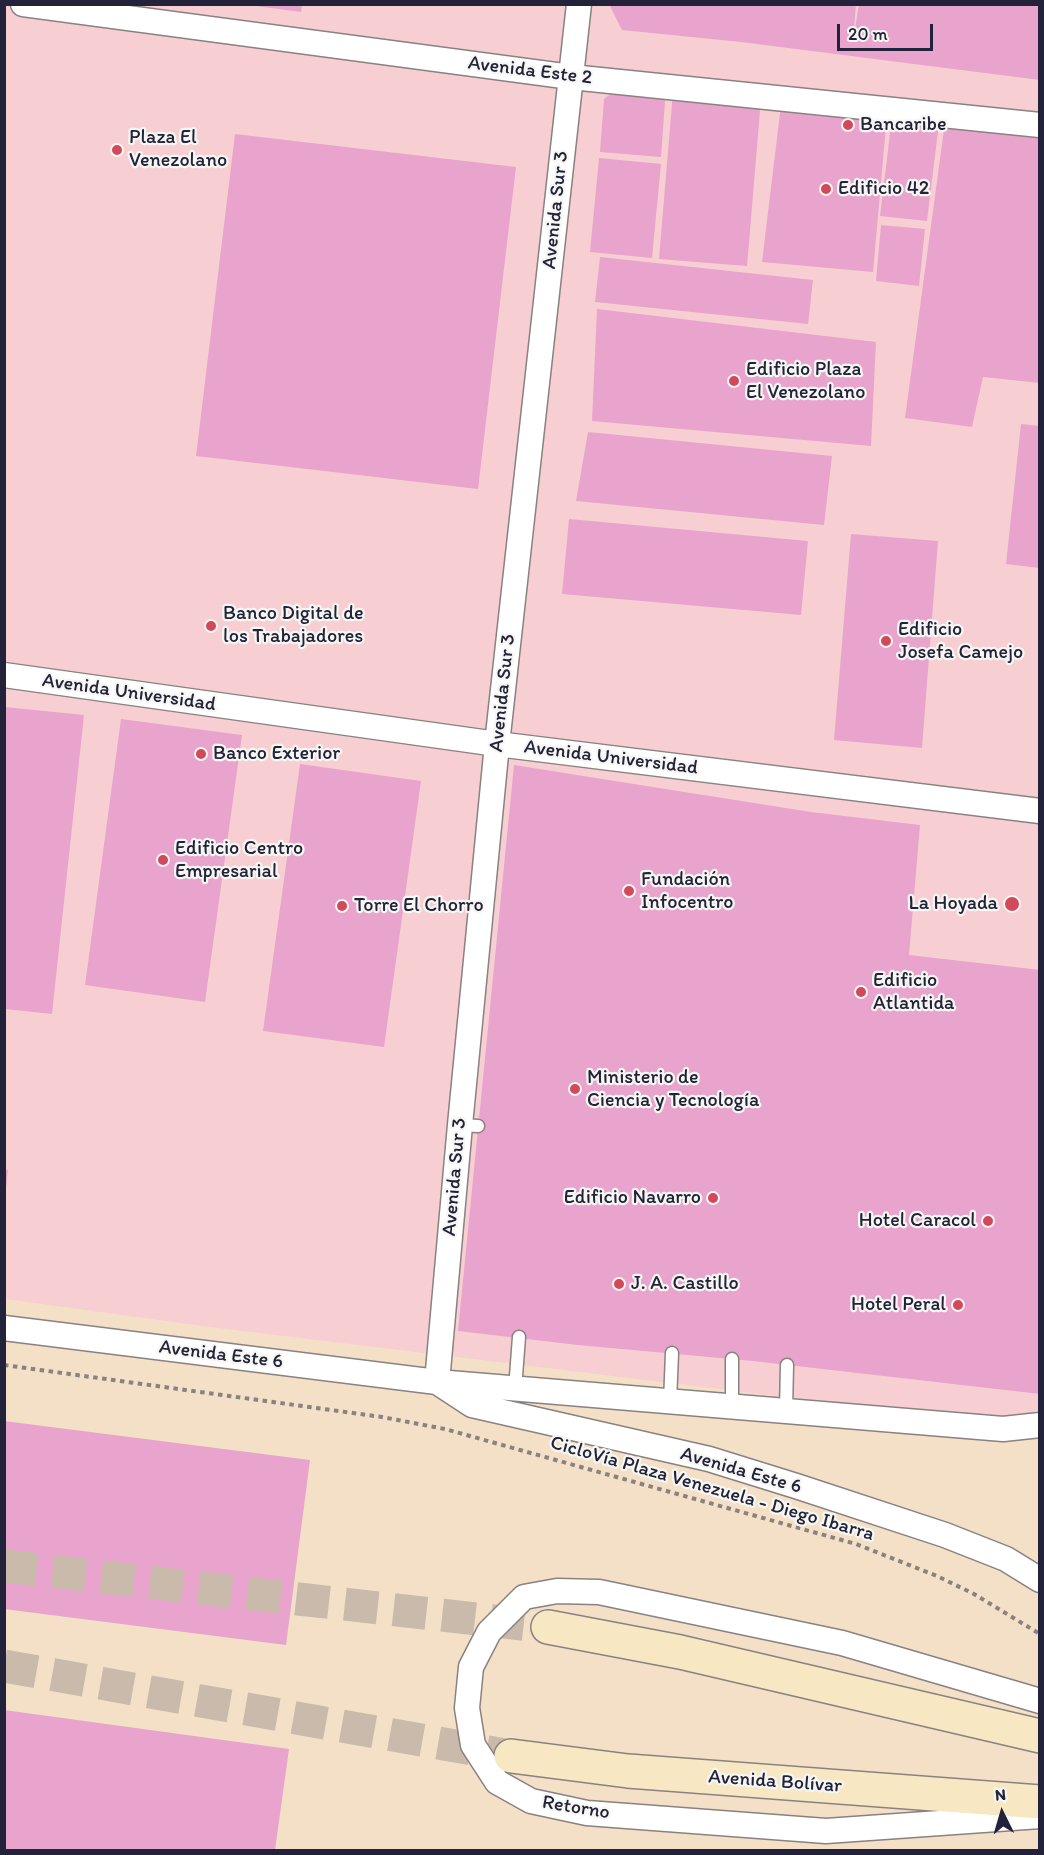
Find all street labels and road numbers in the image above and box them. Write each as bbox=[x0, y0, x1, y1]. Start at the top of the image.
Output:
street label: Avenida Este 2 bbox=[467, 51, 593, 91]
street label: Avenida Sur 3 bbox=[538, 150, 574, 270]
street label: Avenida Sur 3 bbox=[485, 633, 521, 753]
street label: Avenida Universidad bbox=[41, 669, 217, 717]
street label: Avenida Universidad bbox=[523, 735, 699, 781]
street label: Avenida Sur 3 bbox=[438, 1117, 472, 1237]
street label: Avenida Este 6 bbox=[158, 1335, 284, 1375]
street label: CicloVía Plaza Venezuela - Diego Ibarra bbox=[547, 1431, 877, 1547]
street label: Avenida Este 6 bbox=[678, 1442, 804, 1500]
street label: Avenida Bolívar bbox=[707, 1765, 843, 1799]
street label: Retorno bbox=[540, 1791, 612, 1825]

